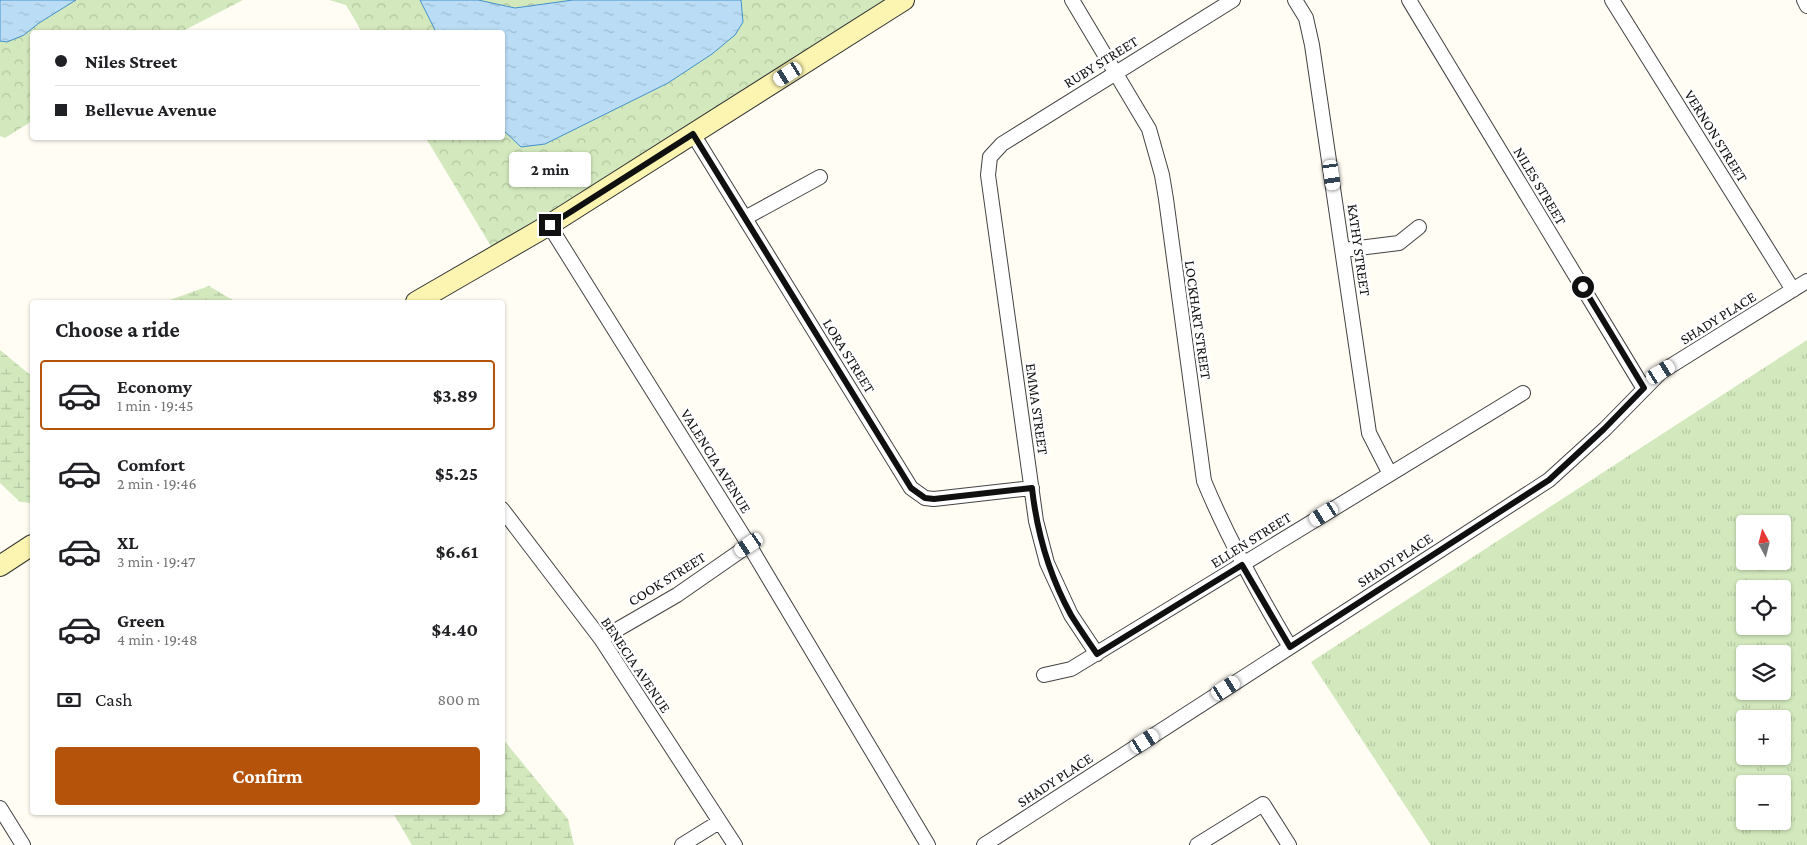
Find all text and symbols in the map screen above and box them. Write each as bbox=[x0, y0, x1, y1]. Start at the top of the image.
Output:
street label: RUBY STREET bbox=[1061, 33, 1141, 91]
text: Niles Street bbox=[85, 51, 177, 72]
car bbox=[771, 60, 804, 88]
street label: VERNON STREET bbox=[1681, 87, 1751, 185]
text: Bellevue Avenue bbox=[85, 99, 217, 120]
street label: NILES STREET bbox=[1511, 144, 1569, 228]
callout: 2 min bbox=[509, 152, 591, 188]
car bbox=[1322, 159, 1341, 191]
text: 2 min bbox=[531, 161, 569, 178]
street label: KATHY STREET bbox=[1345, 203, 1373, 297]
route end bbox=[539, 214, 561, 236]
street label: LOCKHART STREET bbox=[1182, 259, 1214, 381]
route start bbox=[1572, 276, 1594, 298]
street label: SHADY PLACE bbox=[1677, 288, 1759, 348]
street label: LORA STREET bbox=[820, 316, 878, 396]
text: Choose a ride bbox=[55, 317, 180, 342]
car bbox=[1644, 358, 1677, 386]
street label: EMMA STREET bbox=[1023, 362, 1051, 456]
icon: car bbox=[57, 373, 102, 418]
text: Economy bbox=[117, 376, 192, 397]
text: $3.89 bbox=[433, 385, 478, 406]
text: 1 min · 19:45 bbox=[117, 397, 194, 414]
street label: VALENCIA AVENUE bbox=[678, 406, 754, 516]
icon: car bbox=[57, 451, 102, 496]
text: Comfort bbox=[117, 454, 185, 475]
text: $5.25 bbox=[435, 463, 478, 484]
text: 2 min · 19:46 bbox=[117, 475, 197, 492]
car bbox=[1307, 500, 1340, 528]
street label: ELLEN STREET bbox=[1208, 509, 1294, 571]
north arrow bbox=[1736, 515, 1791, 570]
map controls bbox=[1736, 515, 1791, 830]
icon: car bbox=[57, 529, 102, 574]
car bbox=[732, 530, 765, 560]
street label: SHADY PLACE bbox=[1355, 530, 1435, 590]
text: XL bbox=[117, 532, 139, 553]
text: $6.61 bbox=[436, 541, 478, 562]
street label: COOK STREET bbox=[625, 549, 709, 609]
text: 3 min · 19:47 bbox=[117, 553, 195, 570]
button: locate bbox=[1736, 580, 1791, 635]
icon: car bbox=[57, 607, 102, 652]
text: Green bbox=[117, 610, 165, 631]
street label: BENECIA AVENUE bbox=[598, 614, 674, 716]
text: $4.40 bbox=[431, 619, 478, 640]
text: 4 min · 19:48 bbox=[117, 631, 198, 648]
button: layers bbox=[1736, 645, 1791, 700]
car bbox=[1209, 674, 1242, 702]
icon: cash bbox=[55, 686, 83, 714]
text: Cash bbox=[95, 689, 133, 710]
text: 800 m bbox=[437, 691, 480, 708]
button: + bbox=[1736, 710, 1791, 765]
car bbox=[1128, 727, 1161, 755]
button: Confirm bbox=[55, 747, 480, 805]
street label: SHADY PLACE bbox=[1015, 750, 1095, 810]
button: − bbox=[1736, 775, 1791, 830]

